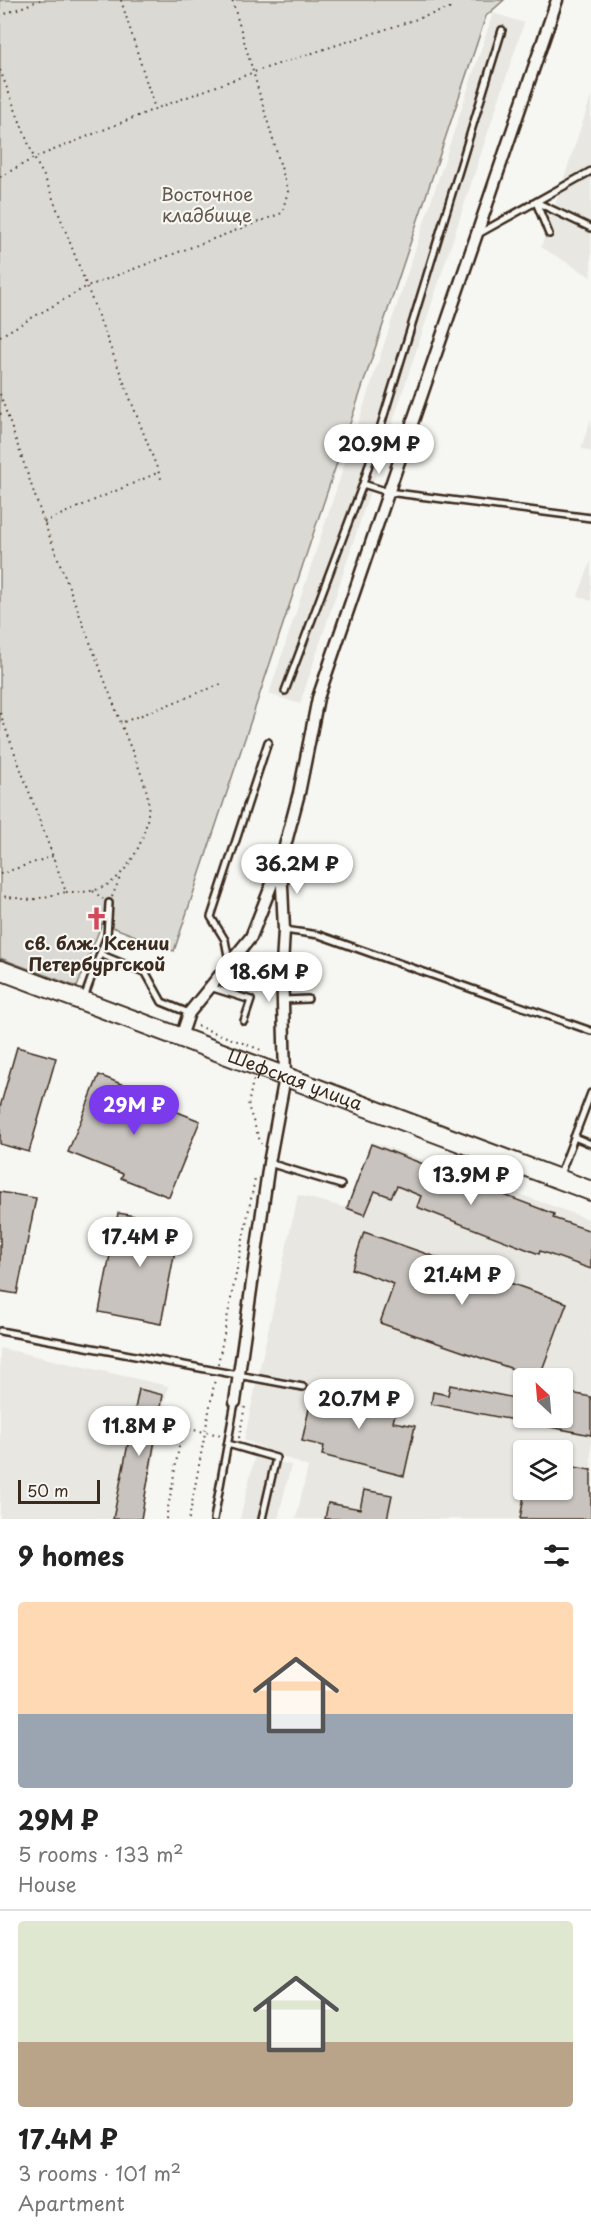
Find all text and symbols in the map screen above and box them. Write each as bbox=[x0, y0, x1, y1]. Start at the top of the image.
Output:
park label: Восточное кладбище bbox=[161, 180, 253, 228]
pin: 20.9M ₽ bbox=[324, 424, 434, 475]
text: 20.9M ₽ bbox=[338, 428, 420, 458]
pin: 36.2M ₽ bbox=[242, 844, 352, 895]
text: 36.2M ₽ bbox=[255, 848, 339, 878]
church icon: св. блж. Ксении Петербургской bbox=[84, 905, 110, 931]
place label: св. блж. Ксении Петербургской bbox=[24, 929, 170, 977]
pin: 18.6M ₽ bbox=[214, 952, 324, 1003]
text: 18.6M ₽ bbox=[229, 956, 309, 986]
street label: Шефская улица bbox=[224, 1041, 367, 1117]
pin: 29M ₽ bbox=[92, 1085, 176, 1136]
text: 29M ₽ bbox=[103, 1089, 165, 1119]
pin: 13.9M ₽ bbox=[416, 1155, 526, 1206]
text: 13.9M ₽ bbox=[433, 1159, 509, 1189]
pin: 17.4M ₽ bbox=[85, 1217, 195, 1268]
text: 17.4M ₽ bbox=[102, 1221, 178, 1251]
pin: 21.4M ₽ bbox=[407, 1255, 517, 1306]
text: 21.4M ₽ bbox=[423, 1259, 501, 1289]
north arrow bbox=[513, 1368, 573, 1428]
map controls bbox=[513, 1368, 573, 1500]
pin: 20.7M ₽ bbox=[304, 1379, 414, 1430]
text: 20.7M ₽ bbox=[318, 1383, 400, 1413]
pin: 11.8M ₽ bbox=[84, 1406, 194, 1457]
text: 11.8M ₽ bbox=[102, 1410, 176, 1440]
button: layers bbox=[513, 1440, 573, 1500]
scale bar bbox=[18, 1477, 100, 1504]
text: 50 m bbox=[27, 1478, 68, 1502]
text: 9 homes bbox=[18, 1536, 124, 1575]
icon: filters bbox=[540, 1539, 573, 1572]
icon: home bbox=[242, 1641, 350, 1749]
text: 29M ₽ bbox=[18, 1800, 99, 1839]
text: 5 rooms · 133 m² bbox=[18, 1839, 184, 1869]
text: House bbox=[18, 1869, 77, 1899]
icon: home bbox=[242, 1960, 350, 2068]
text: 17.4M ₽ bbox=[18, 2119, 118, 2158]
text: 3 rooms · 101 m² bbox=[18, 2158, 181, 2188]
text: Apartment bbox=[18, 2188, 125, 2218]

